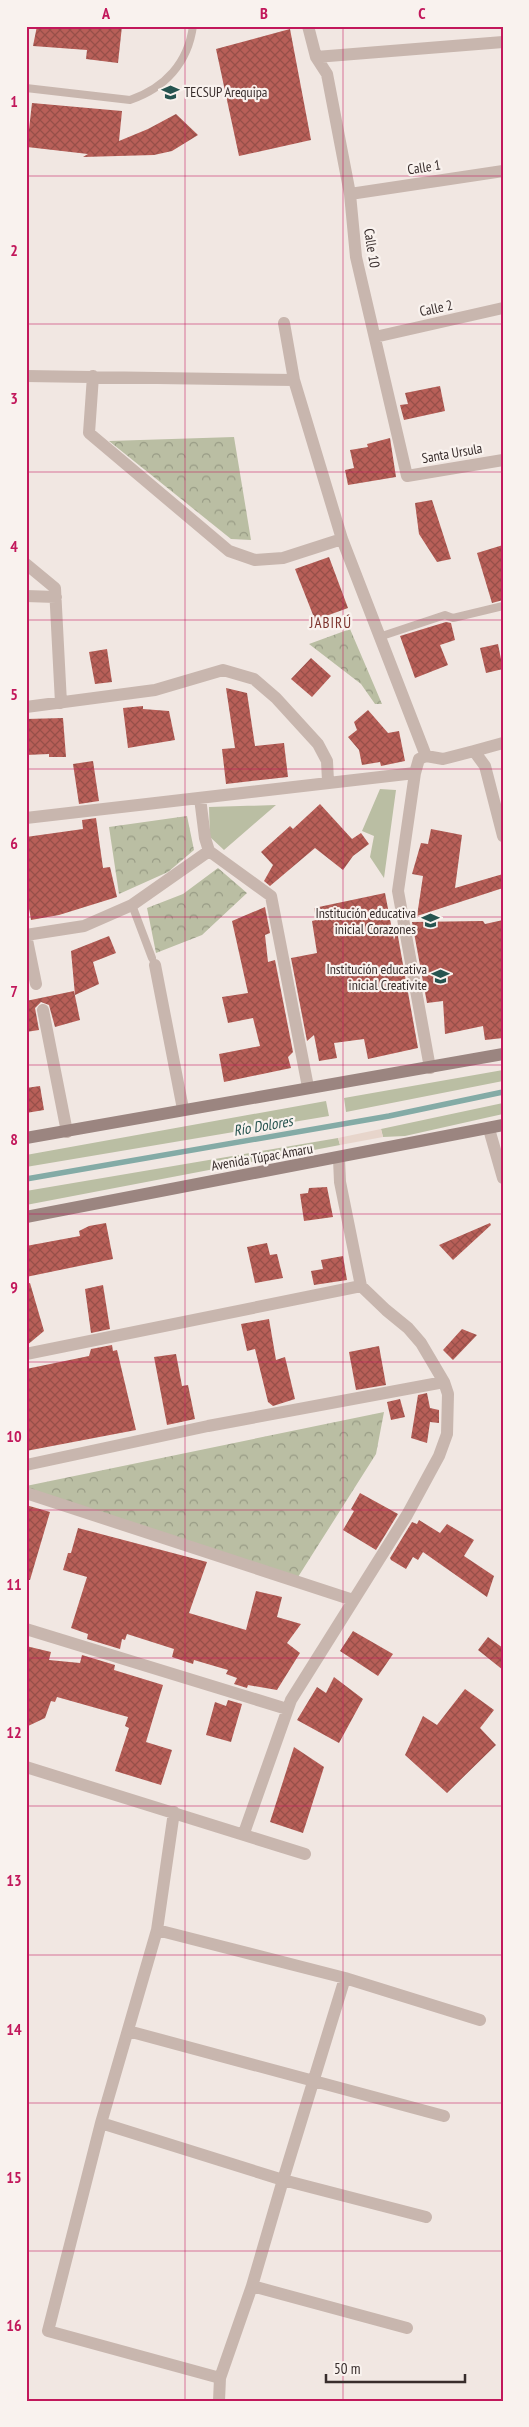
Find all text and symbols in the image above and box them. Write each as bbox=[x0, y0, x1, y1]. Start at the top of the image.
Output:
text: A bbox=[101, 3, 111, 23]
text: B bbox=[260, 3, 268, 23]
text: C bbox=[418, 3, 426, 23]
school or university icon: TECSUP Arequipa bbox=[160, 82, 180, 102]
place label: TECSUP Arequipa bbox=[184, 83, 267, 101]
text: 1 bbox=[10, 91, 18, 111]
street label: Calle 1 bbox=[406, 155, 442, 179]
street label: Calle 10 bbox=[360, 227, 384, 269]
text: 2 bbox=[10, 240, 18, 260]
street label: Calle 2 bbox=[418, 296, 454, 320]
text: 3 bbox=[10, 388, 18, 408]
street label: Santa Ursula bbox=[420, 439, 484, 467]
text: 4 bbox=[10, 536, 18, 556]
district label: JABIRÚ bbox=[309, 613, 352, 632]
text: 5 bbox=[10, 684, 18, 704]
text: 6 bbox=[10, 833, 18, 853]
place label: Institución educativa inicial Corazones bbox=[315, 904, 416, 938]
school or university icon: Institución educativa inicial Corazones bbox=[420, 911, 440, 931]
place label: Institución educativa inicial Creativite bbox=[326, 960, 427, 994]
school or university icon: Institución educativa inicial Creativite bbox=[431, 967, 451, 987]
text: 7 bbox=[10, 981, 18, 1001]
water label: Río Dolores bbox=[232, 1111, 296, 1140]
text: 8 bbox=[10, 1129, 18, 1149]
street label: Avenida Túpac Amaru bbox=[210, 1139, 314, 1175]
text: 9 bbox=[10, 1277, 18, 1297]
text: 10 bbox=[6, 1426, 22, 1446]
text: 11 bbox=[6, 1574, 22, 1594]
text: 12 bbox=[6, 1722, 22, 1742]
text: 13 bbox=[6, 1870, 22, 1890]
text: 14 bbox=[6, 2019, 22, 2039]
text: 15 bbox=[6, 2167, 22, 2187]
text: 16 bbox=[6, 2315, 22, 2335]
scale bar bbox=[326, 2352, 465, 2384]
text: 50 m bbox=[334, 2359, 360, 2378]

